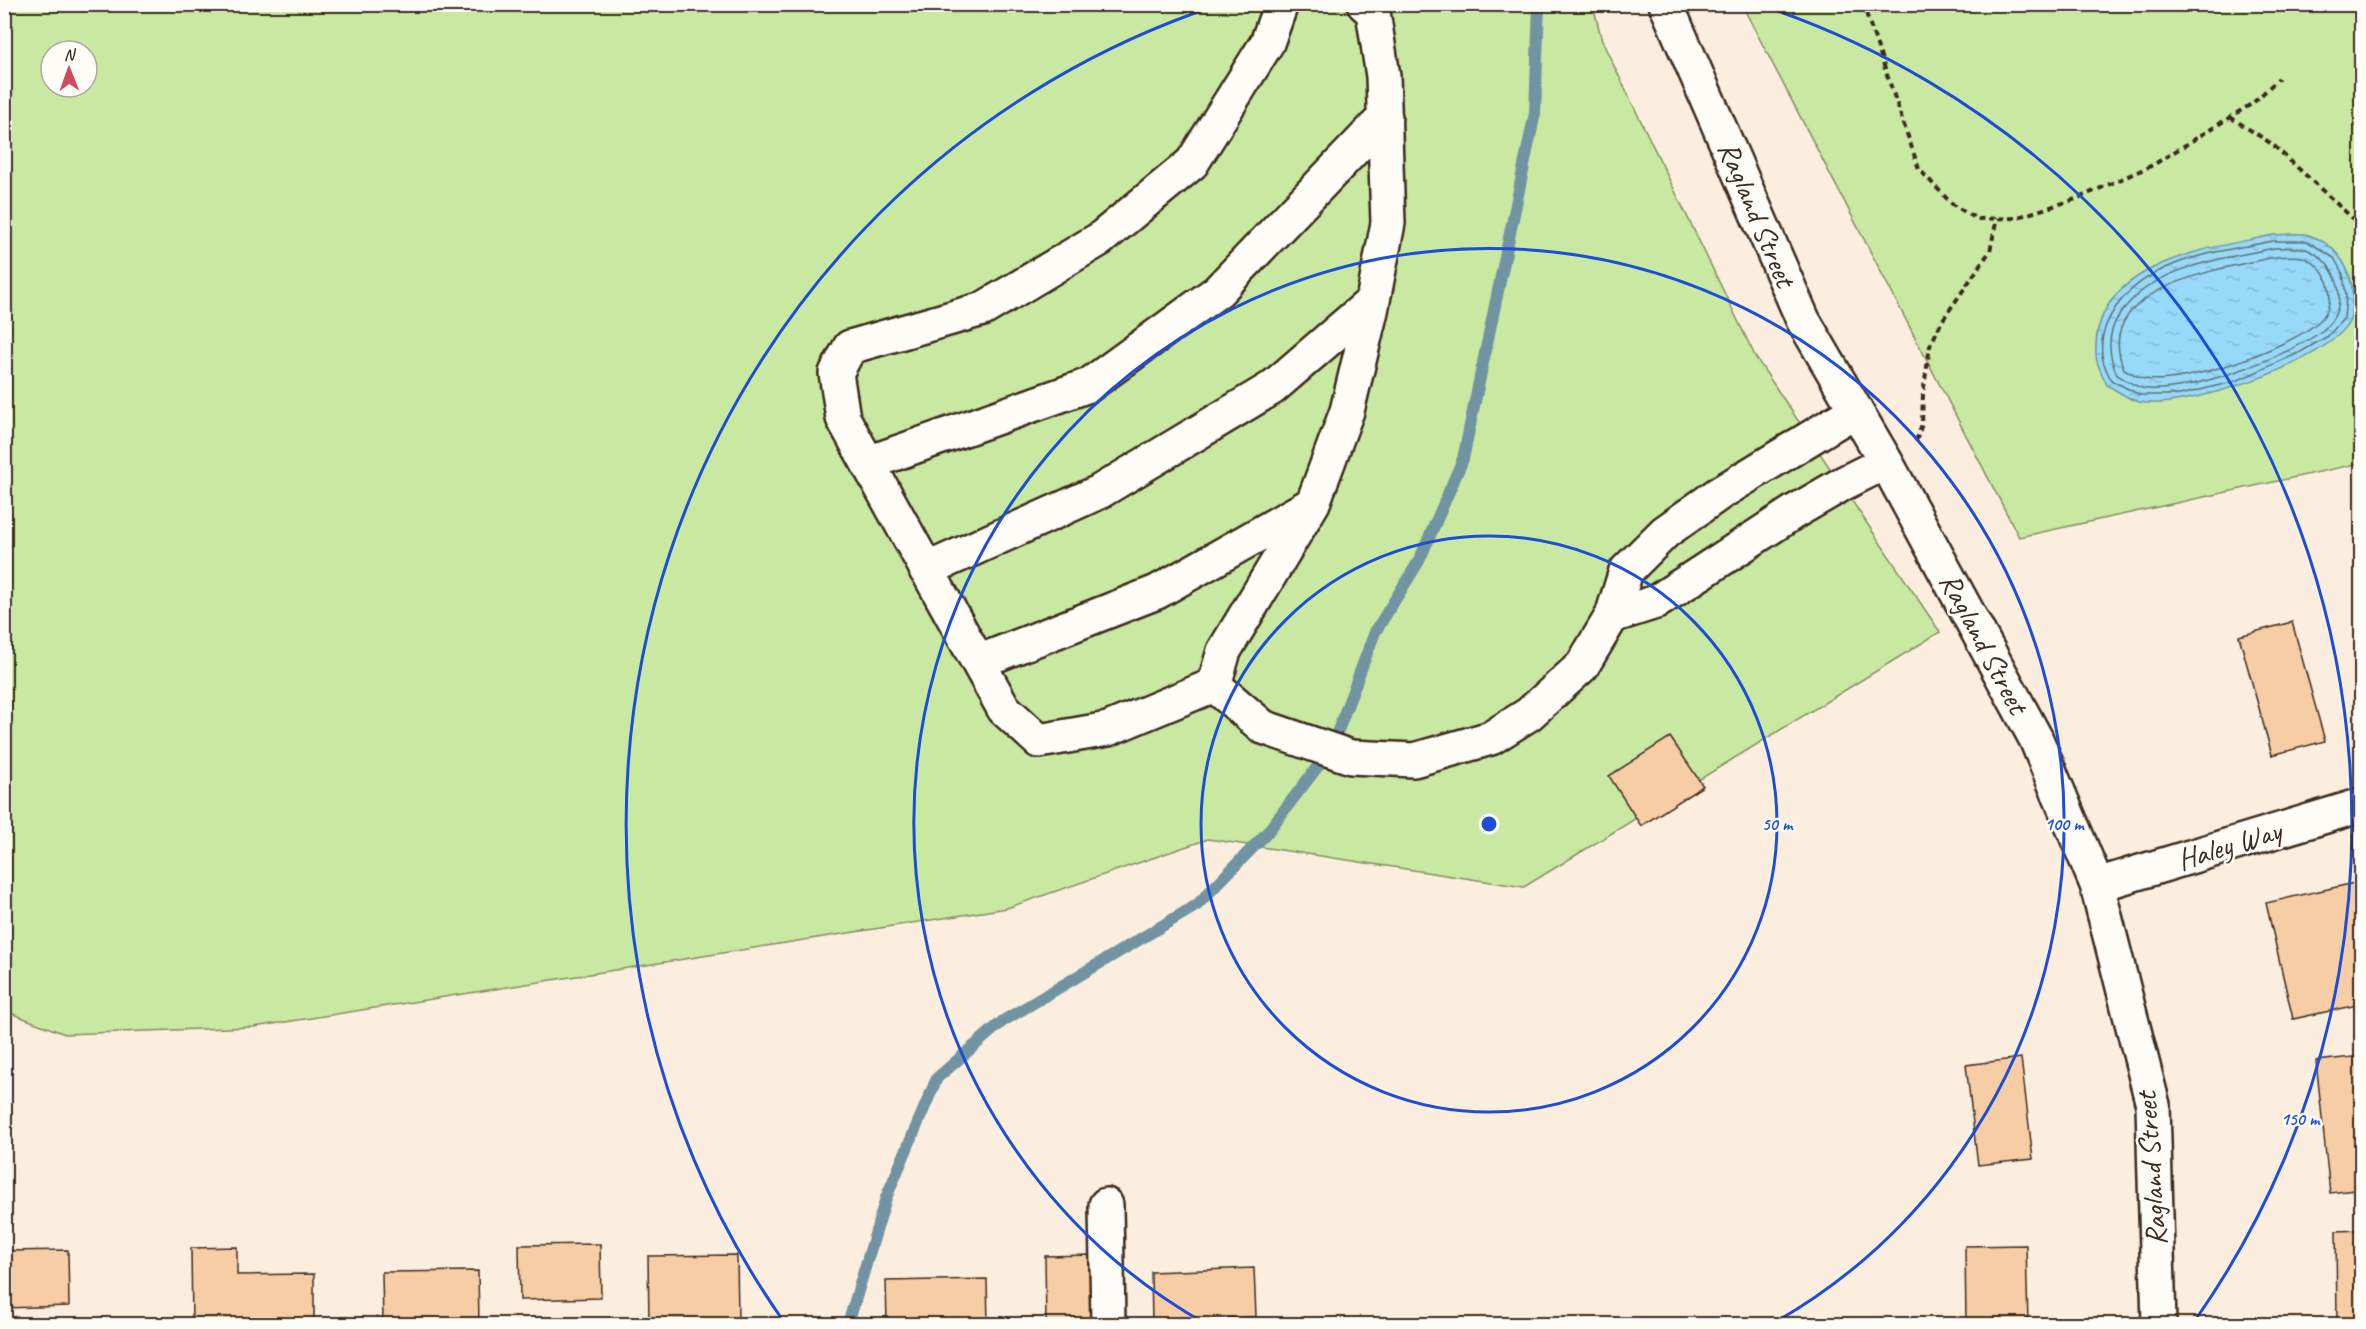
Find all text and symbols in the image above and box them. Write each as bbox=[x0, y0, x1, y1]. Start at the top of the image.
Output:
north arrow bbox=[39, 39, 99, 99]
text: N bbox=[64, 45, 77, 65]
street label: Ragland Street bbox=[1709, 136, 1806, 295]
street label: Ragland Street bbox=[1931, 566, 2038, 723]
street label: Haley Way bbox=[2173, 810, 2288, 879]
text: 50 m bbox=[1762, 813, 1794, 835]
text: 100 m bbox=[2045, 813, 2085, 835]
centre of rings bbox=[1479, 814, 1499, 834]
street label: Ragland Street bbox=[2126, 1088, 2175, 1247]
text: 150 m bbox=[2281, 1108, 2321, 1130]

